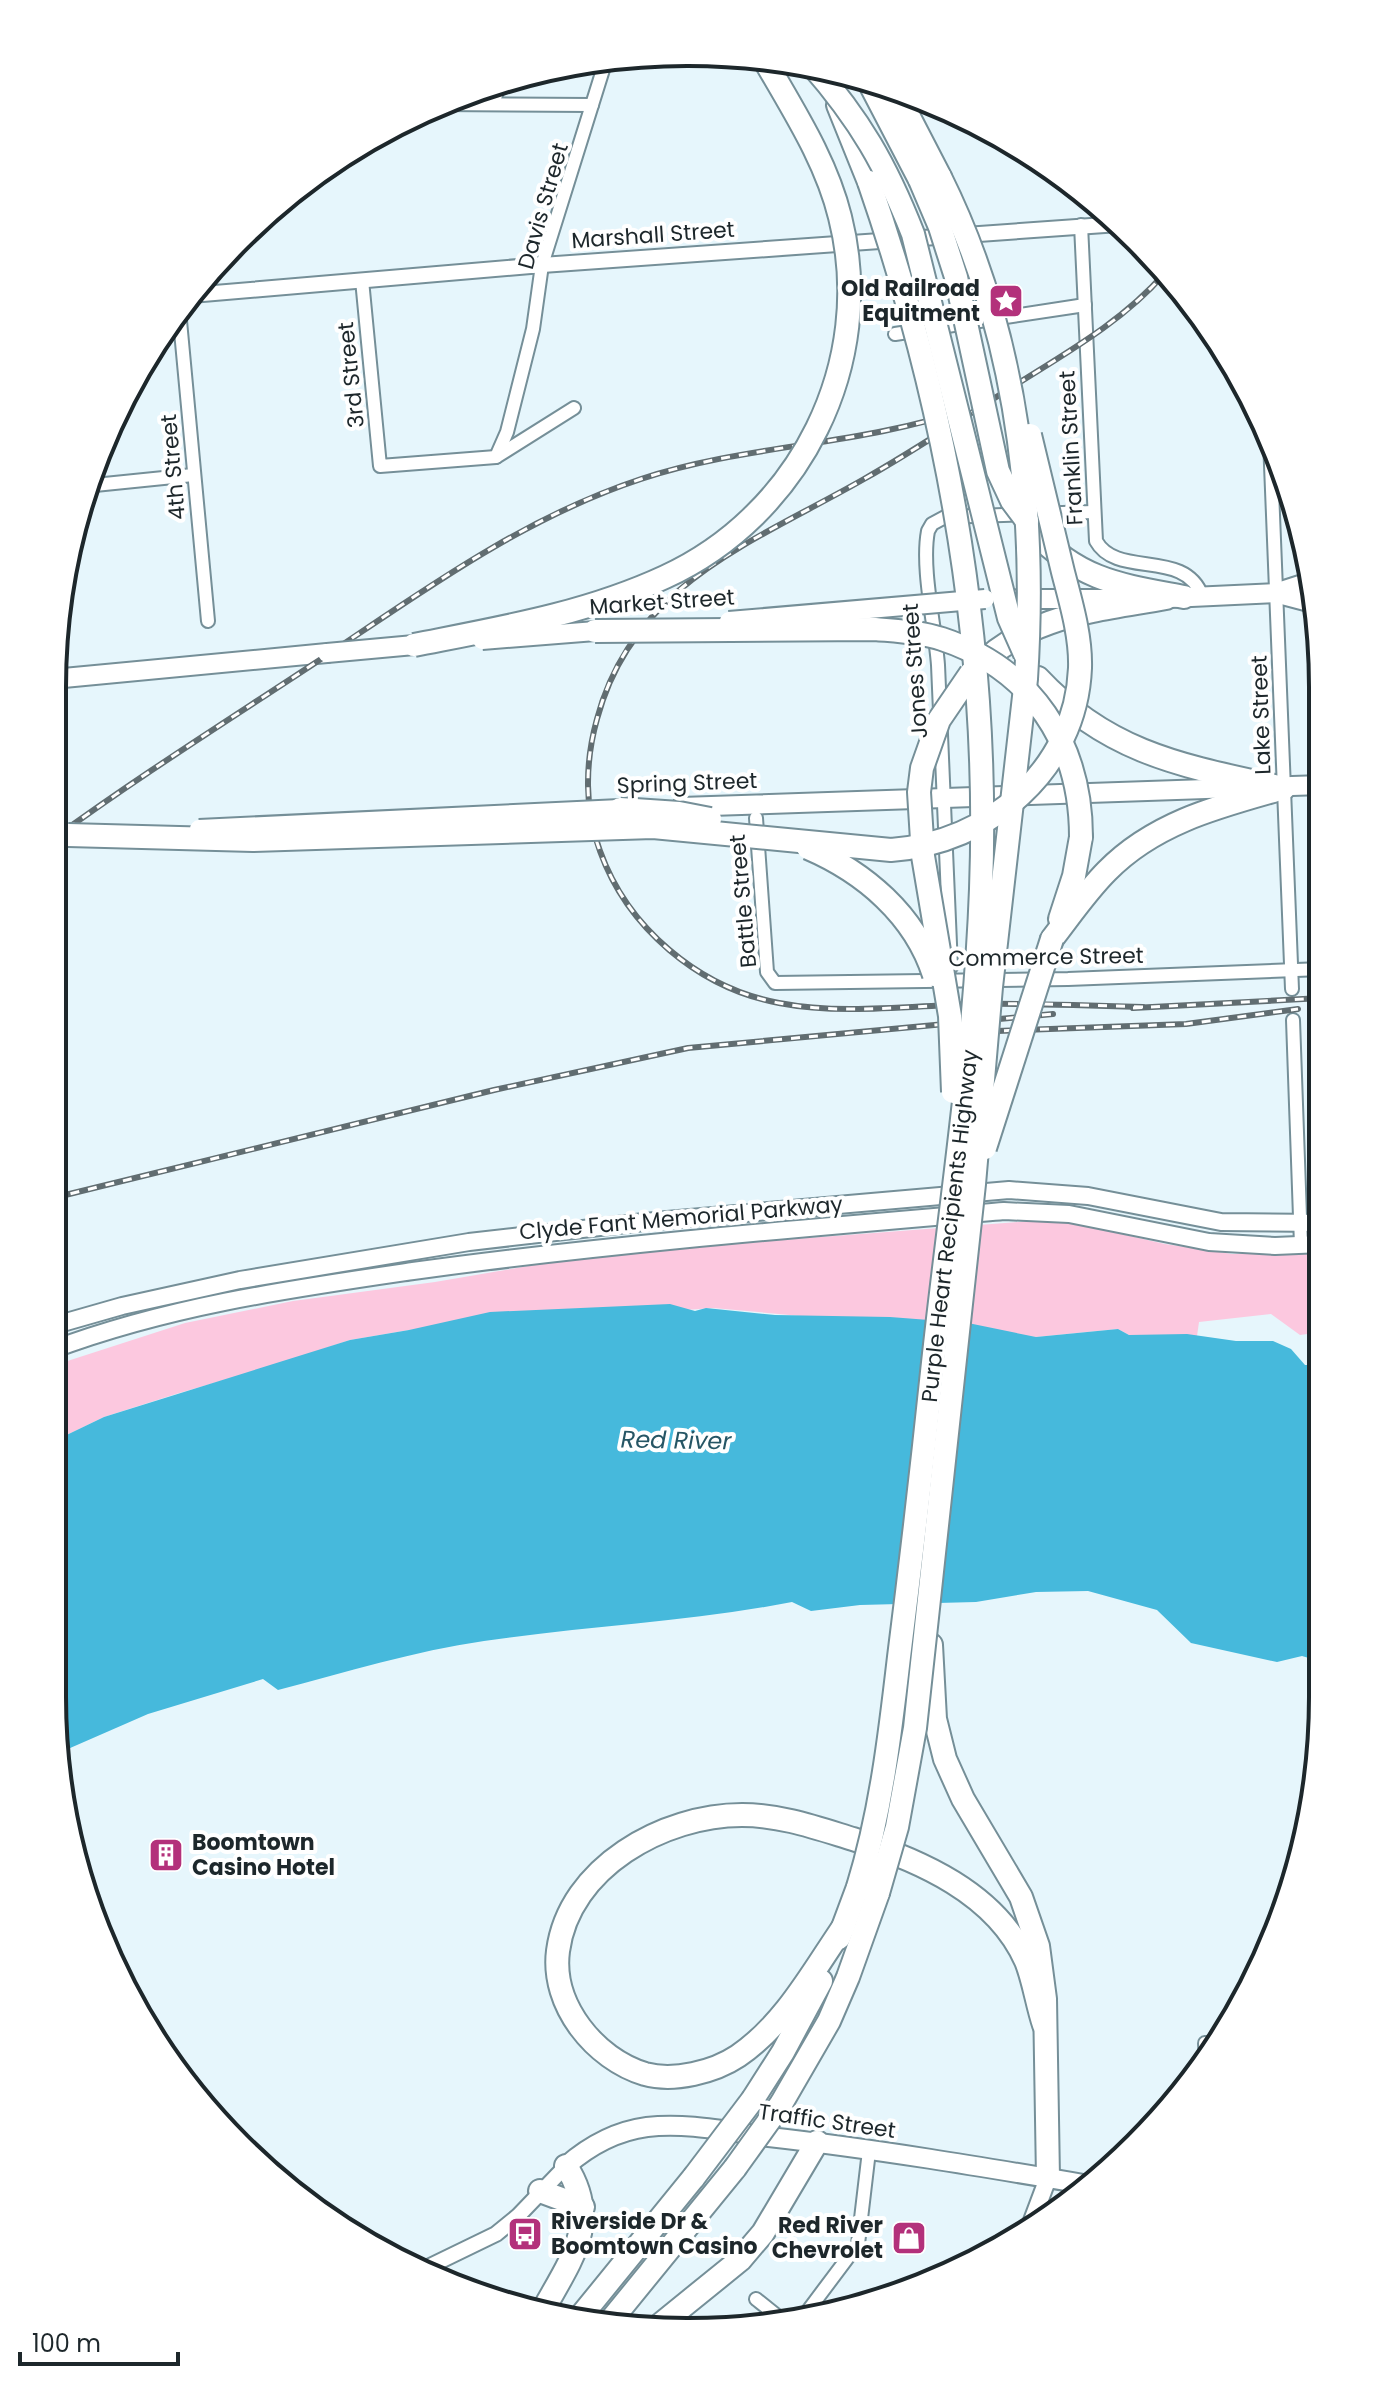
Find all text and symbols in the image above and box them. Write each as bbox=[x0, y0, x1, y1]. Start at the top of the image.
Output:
street label: Davis Street bbox=[510, 139, 576, 273]
street label: Marshall Street bbox=[570, 214, 736, 256]
place label: Old Railroad Equitment bbox=[841, 273, 980, 329]
place icon: Old Railroad Equitment bbox=[987, 282, 1025, 320]
street label: 3rd Street bbox=[330, 321, 372, 429]
street label: Franklin Street bbox=[1051, 370, 1091, 526]
street label: 4th Street bbox=[153, 413, 193, 521]
street label: Market Street bbox=[588, 581, 736, 623]
street label: Jones Street bbox=[895, 602, 935, 740]
street label: Lake Street bbox=[1243, 655, 1279, 775]
street label: Spring Street bbox=[616, 765, 758, 801]
street label: Battle Street bbox=[722, 833, 764, 969]
street label: Commerce Street bbox=[948, 940, 1144, 974]
street label: Purple Heart Recipients Highway bbox=[913, 1047, 985, 1404]
street label: Clyde Fant Memorial Parkway bbox=[518, 1188, 845, 1248]
water label: Red River bbox=[620, 1423, 733, 1457]
place label: Boomtown Casino Hotel bbox=[192, 1827, 335, 1883]
building icon: Boomtown Casino Hotel bbox=[147, 1836, 185, 1874]
street label: Traffic Street bbox=[756, 2096, 898, 2146]
place label: Riverside Dr & Boomtown Casino bbox=[551, 2206, 758, 2262]
place label: Red River Chevrolet bbox=[772, 2210, 883, 2266]
bus stop icon: Riverside Dr & Boomtown Casino bbox=[506, 2215, 544, 2253]
shop icon: Red River Chevrolet bbox=[890, 2219, 928, 2257]
scale bar bbox=[20, 2316, 178, 2366]
text: 100 m bbox=[32, 2327, 101, 2360]

